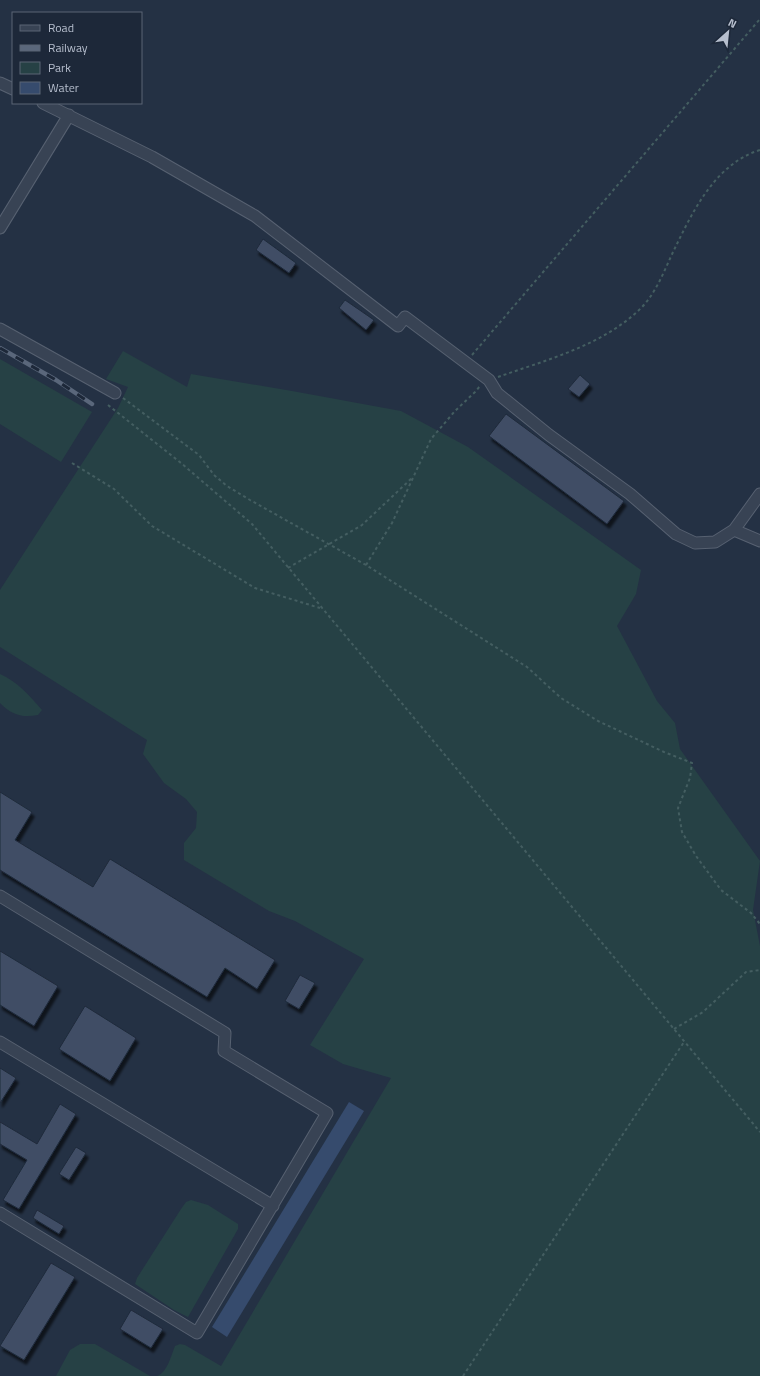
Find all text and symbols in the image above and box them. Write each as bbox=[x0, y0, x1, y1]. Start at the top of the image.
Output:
legend bbox=[12, 12, 142, 104]
north arrow bbox=[708, 12, 748, 52]
text: N bbox=[726, 14, 740, 32]
text: Road bbox=[48, 18, 74, 37]
text: Railway bbox=[48, 38, 88, 57]
text: Park bbox=[48, 58, 71, 77]
text: Water bbox=[48, 78, 79, 97]

